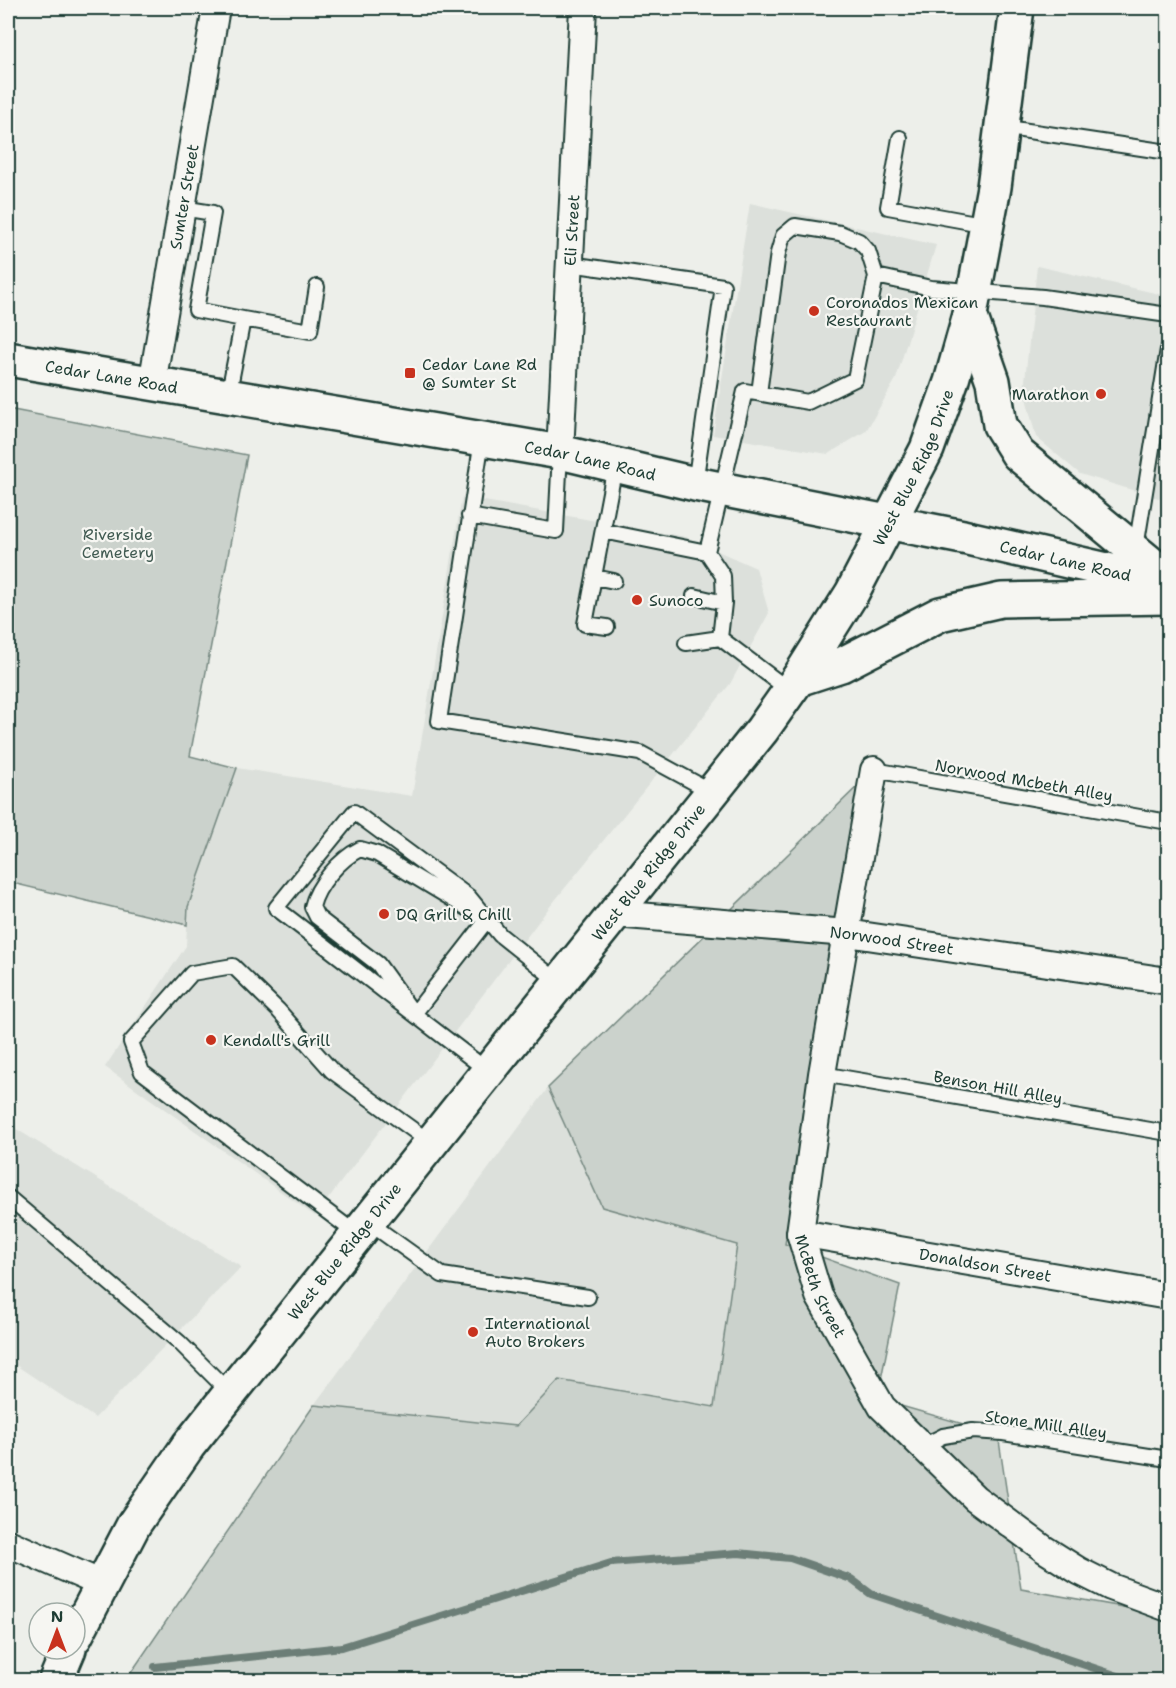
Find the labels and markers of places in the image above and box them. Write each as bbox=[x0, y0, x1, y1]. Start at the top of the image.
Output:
place label: Coronados Mexican Restaurant bbox=[826, 292, 978, 331]
marker: Coronados Mexican Restaurant bbox=[807, 304, 821, 318]
place label: Cedar Lane Rd @ Sumter St bbox=[422, 354, 537, 393]
marker: Cedar Lane Rd @ Sumter St bbox=[403, 366, 417, 380]
place label: Marathon bbox=[1012, 384, 1089, 405]
marker: Marathon bbox=[1094, 387, 1108, 401]
place label: Sunoco bbox=[649, 590, 703, 611]
marker: Sunoco bbox=[630, 593, 644, 607]
place label: DQ Grill & Chill bbox=[396, 904, 511, 925]
marker: DQ Grill & Chill bbox=[377, 907, 391, 921]
place label: Kendall's Grill bbox=[223, 1030, 330, 1051]
marker: Kendall's Grill bbox=[204, 1033, 218, 1047]
place label: International Auto Brokers bbox=[485, 1313, 590, 1352]
marker: International Auto Brokers bbox=[466, 1325, 480, 1339]

